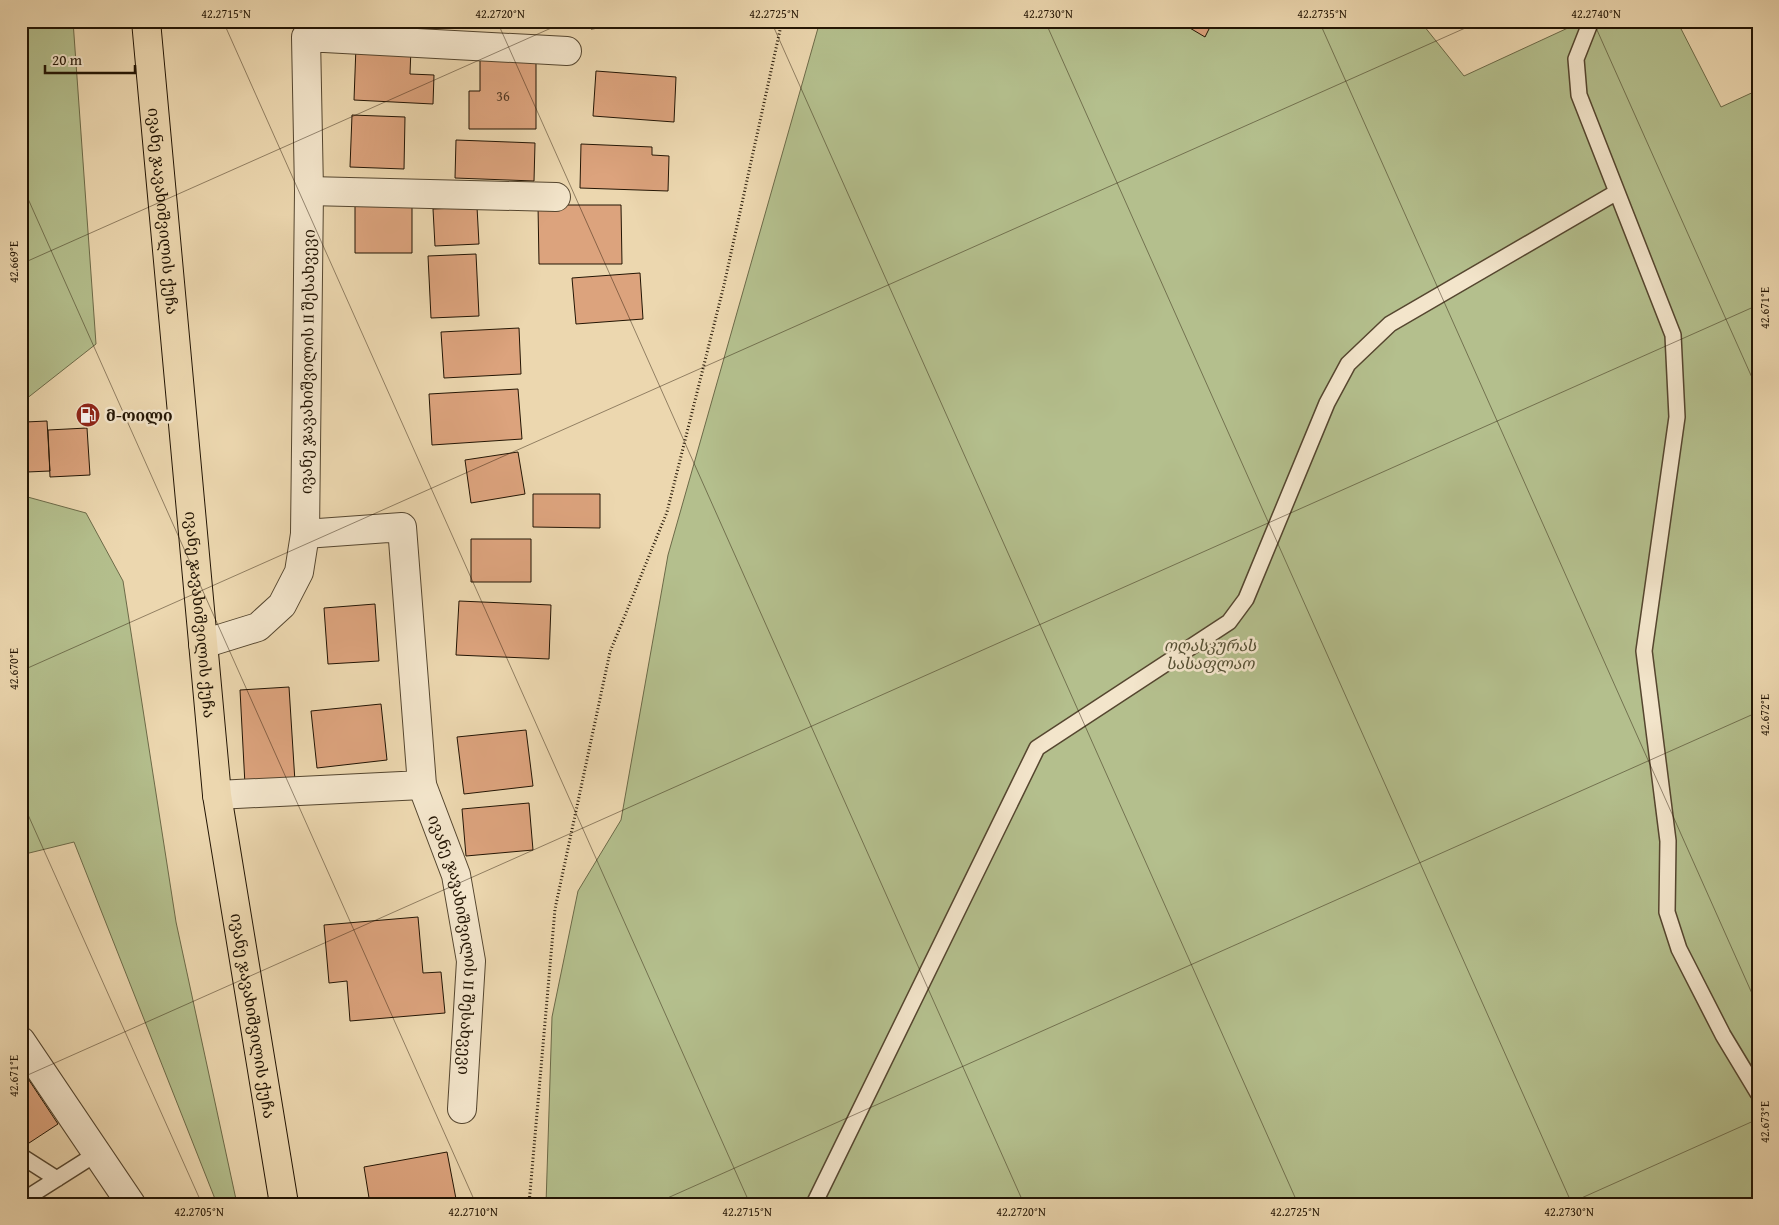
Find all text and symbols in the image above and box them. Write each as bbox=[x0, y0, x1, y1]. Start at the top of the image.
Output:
text: 42.2715°N bbox=[201, 5, 251, 22]
text: 42.2720°N bbox=[475, 5, 525, 22]
text: 42.2725°N bbox=[749, 5, 799, 22]
text: 42.2730°N bbox=[1023, 5, 1073, 22]
text: 42.2735°N bbox=[1297, 5, 1347, 22]
text: 42.2740°N bbox=[1571, 5, 1621, 22]
scale bar bbox=[45, 42, 135, 74]
text: 20 m bbox=[52, 49, 83, 70]
house number: 36 bbox=[496, 86, 510, 106]
street label: ივანე ჯავახიშვილის ქუჩა bbox=[142, 107, 185, 316]
street label: ივანე ჯავახიშვილის II შესახვევი bbox=[293, 229, 321, 494]
text: 42.669°E bbox=[5, 241, 22, 283]
text: 42.671°E bbox=[1756, 287, 1773, 329]
fuel station icon: მ-ოილი bbox=[75, 402, 101, 428]
place label: მ-ოილი bbox=[106, 403, 173, 427]
street label: ივანე ჯავახიშვილის ქუჩა bbox=[179, 510, 222, 719]
park label: ოღასკურას სასაფლაო bbox=[1164, 633, 1256, 675]
text: 42.670°E bbox=[5, 648, 22, 690]
text: 42.672°E bbox=[1756, 694, 1773, 736]
street label: ივანე ჯავახიშვილის II შესახვევი bbox=[422, 811, 483, 1076]
street label: ივანე ჯავახიშვილის ქუჩა bbox=[225, 911, 282, 1120]
text: 42.671°E bbox=[5, 1055, 22, 1097]
text: 42.673°E bbox=[1756, 1101, 1773, 1143]
text: 42.2705°N bbox=[174, 1203, 224, 1220]
text: 42.2710°N bbox=[448, 1203, 498, 1220]
text: 42.2715°N bbox=[722, 1203, 772, 1220]
text: 42.2720°N bbox=[996, 1203, 1046, 1220]
text: 42.2725°N bbox=[1270, 1203, 1320, 1220]
text: 42.2730°N bbox=[1544, 1203, 1594, 1220]

